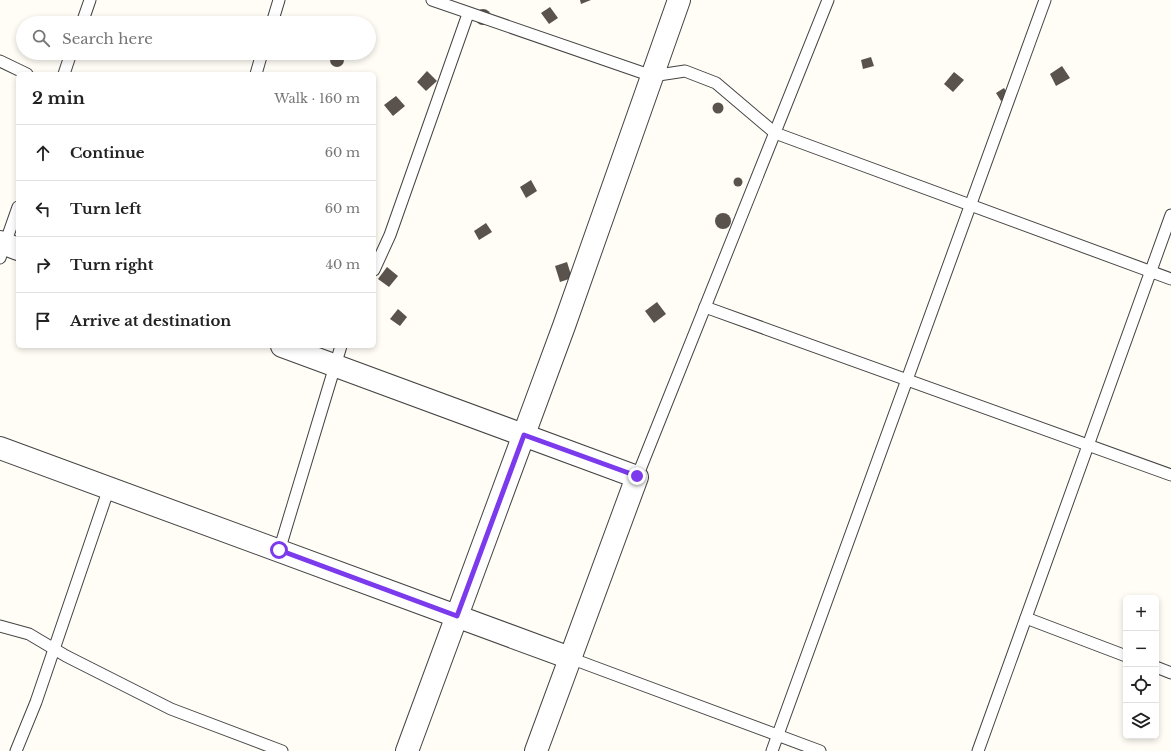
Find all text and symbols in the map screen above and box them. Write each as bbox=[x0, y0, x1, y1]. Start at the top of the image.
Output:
search box bbox=[16, 16, 376, 60]
icon: search bbox=[30, 27, 52, 49]
text: Search here bbox=[62, 29, 153, 48]
text: 2 min bbox=[32, 88, 85, 109]
text: Walk · 160 m bbox=[274, 90, 360, 107]
icon: ahead bbox=[32, 142, 54, 164]
text: Continue bbox=[70, 143, 145, 162]
text: 60 m bbox=[325, 144, 360, 161]
icon: left bbox=[32, 198, 54, 220]
text: Turn left bbox=[70, 199, 141, 218]
text: 60 m bbox=[325, 200, 360, 217]
icon: right bbox=[32, 254, 54, 276]
text: Turn right bbox=[70, 255, 153, 274]
text: 40 m bbox=[325, 256, 360, 273]
icon: arrive bbox=[32, 310, 54, 332]
text: Arrive at destination bbox=[70, 311, 231, 330]
route end bbox=[628, 467, 646, 485]
route start bbox=[270, 541, 288, 559]
map controls bbox=[1123, 595, 1159, 739]
button: + bbox=[1123, 595, 1159, 631]
button: − bbox=[1123, 631, 1159, 667]
button: locate bbox=[1123, 667, 1159, 703]
button: layers bbox=[1123, 703, 1159, 739]

